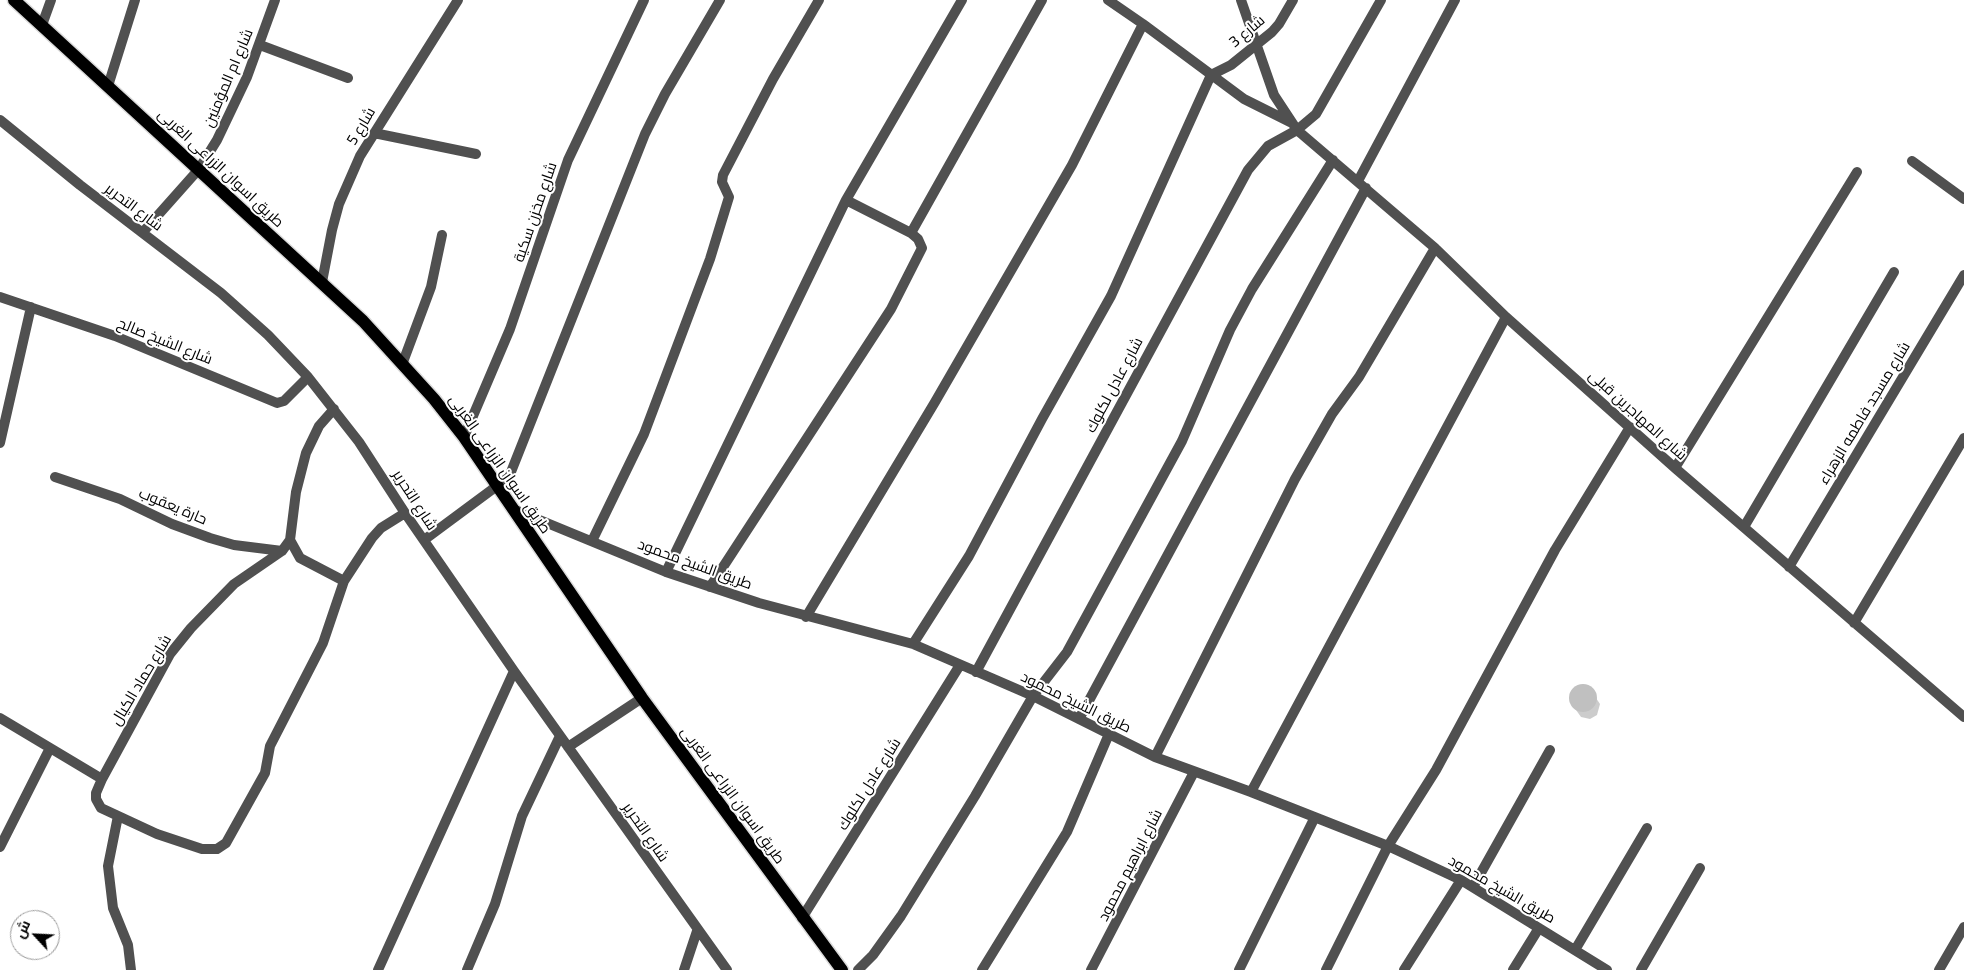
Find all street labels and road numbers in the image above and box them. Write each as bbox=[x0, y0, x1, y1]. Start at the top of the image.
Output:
street label: شارع 3 bbox=[1226, 11, 1268, 51]
street label: شارع ام المؤمنين bbox=[199, 26, 257, 130]
street label: شارع 5 bbox=[343, 104, 379, 148]
street label: طريق اسوان الزراعى الغربى bbox=[154, 105, 288, 231]
street label: شارع مخزن سكية bbox=[510, 160, 560, 264]
street label: شارع التحرير bbox=[101, 179, 167, 235]
street label: شارع الشيخ صالح bbox=[115, 314, 215, 368]
street label: شارع عادل لكلوك bbox=[1081, 334, 1147, 436]
street label: شارع مسجد فاطمه الزهراء bbox=[1814, 338, 1914, 488]
street label: شارع المهاجرين قبلى bbox=[1585, 366, 1691, 464]
street label: طريق اسوان الزراعى الغربى bbox=[445, 391, 555, 537]
street label: شارع التحرير bbox=[389, 466, 441, 534]
street label: حارة يعقوب bbox=[136, 484, 210, 528]
street label: طريق الشيخ محمود bbox=[635, 535, 755, 593]
street label: شارع حماد الكيال bbox=[107, 631, 175, 729]
street label: طريق الشيخ محمود bbox=[1018, 667, 1134, 737]
street label: طريق اسوان الزراعى الغربى bbox=[677, 723, 789, 867]
street label: شارع عادل لكلوك bbox=[833, 735, 905, 833]
street label: شارع التحرير bbox=[619, 799, 673, 865]
street label: شارع ابراهيم محمود bbox=[1094, 806, 1166, 924]
street label: طريق الشيخ محمود bbox=[1445, 851, 1559, 927]

